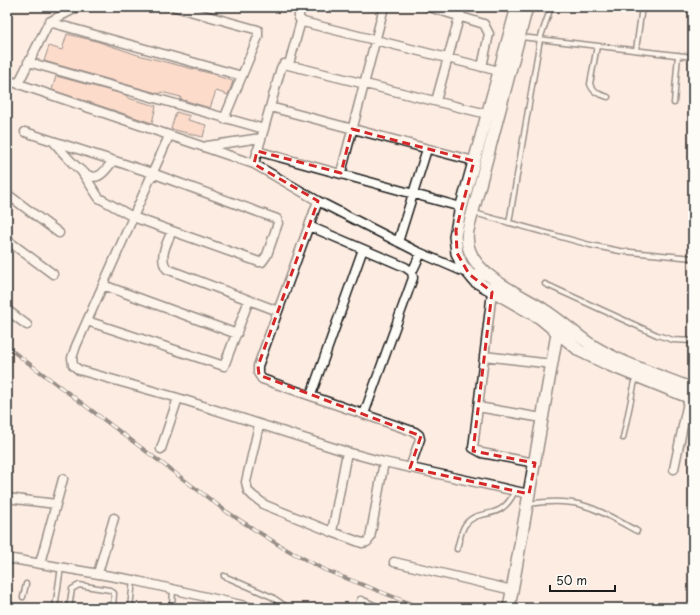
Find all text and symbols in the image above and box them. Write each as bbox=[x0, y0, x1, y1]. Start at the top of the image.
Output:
scale bar bbox=[550, 567, 615, 593]
text: 50 m bbox=[556, 571, 587, 589]

